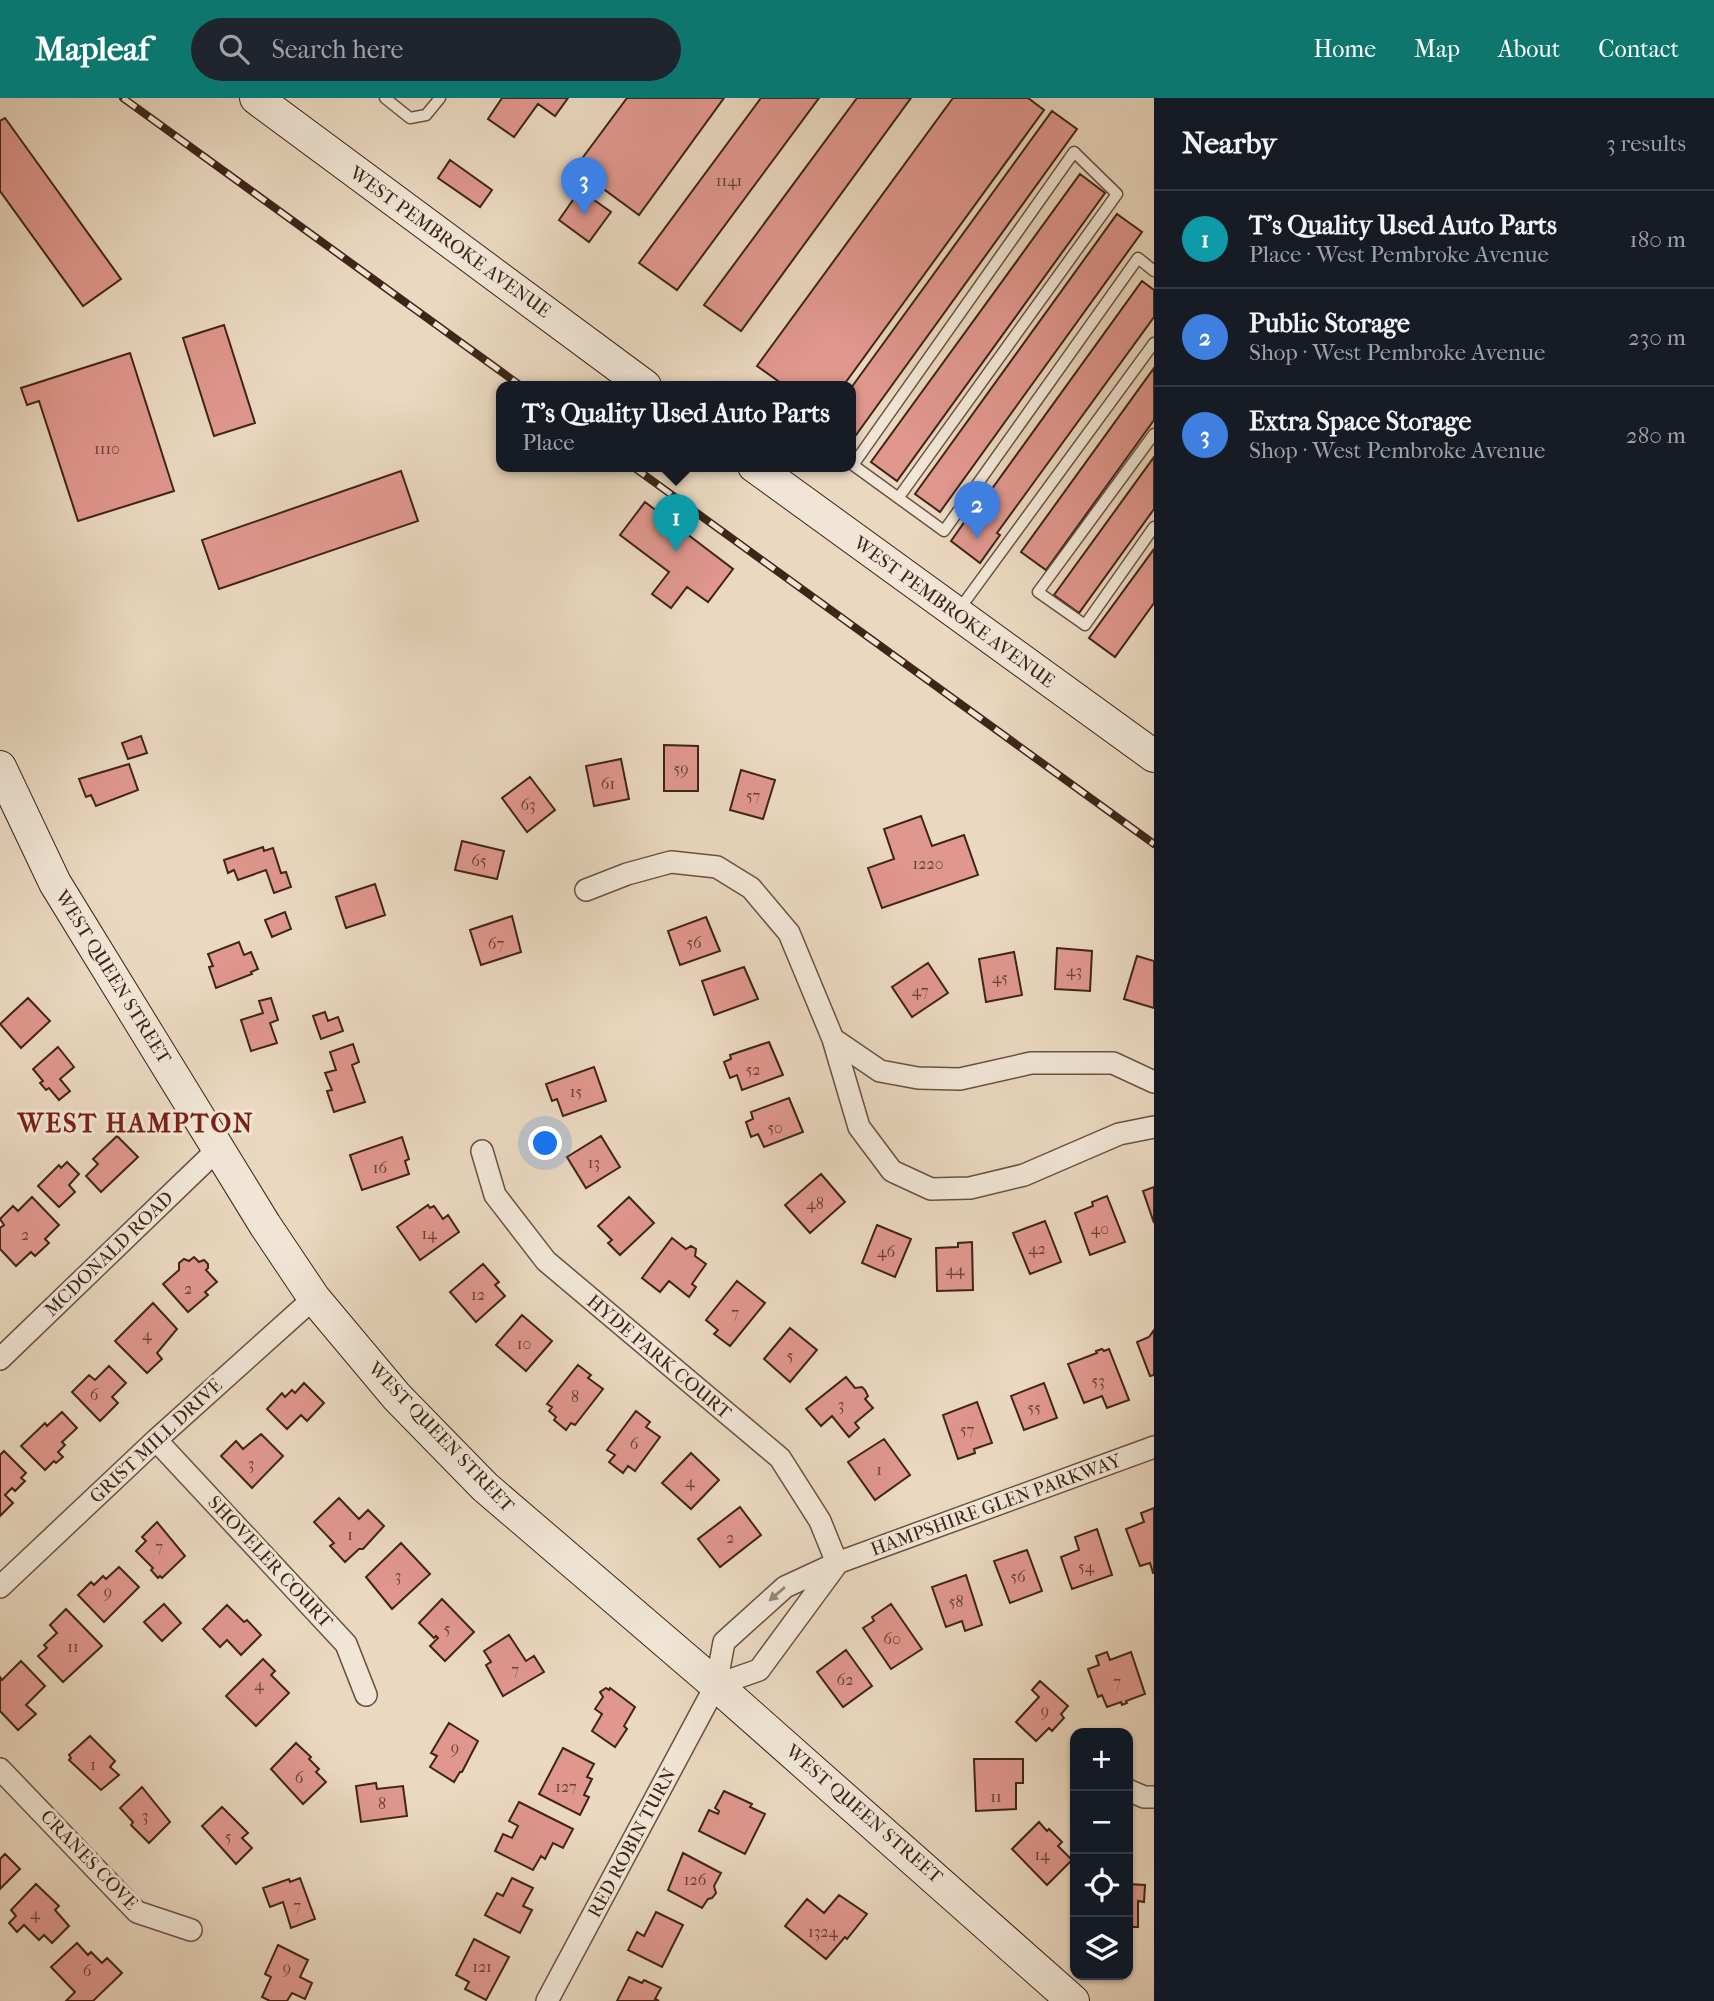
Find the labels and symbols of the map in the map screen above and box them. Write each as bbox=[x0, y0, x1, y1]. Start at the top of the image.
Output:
pin: 3 bbox=[561, 157, 607, 215]
street label: WEST PEMBROKE AVENUE bbox=[344, 161, 555, 323]
house number: 1141 bbox=[716, 171, 742, 190]
house number: 1110 bbox=[94, 439, 120, 458]
pin: 2 bbox=[954, 481, 1000, 539]
pin: 1 bbox=[653, 494, 699, 552]
street label: WEST PEMBROKE AVENUE bbox=[848, 531, 1059, 693]
house number: 59 bbox=[673, 759, 689, 778]
house number: 61 bbox=[601, 774, 615, 793]
house number: 57 bbox=[746, 786, 761, 805]
house number: 63 bbox=[520, 795, 536, 814]
house number: 65 bbox=[471, 851, 487, 870]
house number: 1220 bbox=[913, 854, 944, 873]
street label: WEST QUEEN STREET bbox=[50, 885, 175, 1068]
house number: 56 bbox=[686, 933, 702, 952]
house number: 67 bbox=[488, 934, 504, 953]
house number: 43 bbox=[1066, 961, 1082, 980]
house number: 45 bbox=[992, 968, 1008, 987]
house number: 47 bbox=[912, 981, 929, 1000]
house number: 52 bbox=[745, 1060, 761, 1079]
house number: 15 bbox=[570, 1082, 582, 1101]
district label: WEST HAMPTON bbox=[17, 1108, 254, 1139]
house number: 50 bbox=[767, 1118, 783, 1137]
your location bbox=[528, 1126, 562, 1160]
house number: 13 bbox=[588, 1153, 600, 1172]
house number: 16 bbox=[373, 1158, 387, 1177]
street label: MCDONALD ROAD bbox=[40, 1187, 178, 1321]
house number: 48 bbox=[806, 1194, 824, 1213]
house number: 40 bbox=[1091, 1219, 1109, 1238]
house number: 14 bbox=[421, 1224, 437, 1243]
house number: 2 bbox=[21, 1225, 29, 1244]
house number: 42 bbox=[1028, 1239, 1046, 1258]
house number: 46 bbox=[877, 1242, 895, 1261]
house number: 44 bbox=[946, 1260, 965, 1279]
house number: 2 bbox=[184, 1279, 192, 1298]
house number: 12 bbox=[471, 1285, 485, 1304]
street label: HYDE PARK COURT bbox=[582, 1290, 736, 1424]
house number: 7 bbox=[731, 1303, 739, 1322]
house number: 4 bbox=[142, 1325, 152, 1344]
house number: 10 bbox=[517, 1334, 531, 1353]
house number: 5 bbox=[787, 1346, 794, 1365]
street label: WEST QUEEN STREET bbox=[363, 1357, 519, 1517]
house number: 53 bbox=[1091, 1371, 1105, 1390]
street label: GRIST MILL DRIVE bbox=[85, 1374, 227, 1508]
house number: 6 bbox=[90, 1385, 99, 1404]
house number: 8 bbox=[571, 1387, 579, 1406]
house number: 3 bbox=[838, 1395, 844, 1414]
house number: 55 bbox=[1027, 1398, 1041, 1417]
house number: 57 bbox=[960, 1420, 975, 1439]
house number: 6 bbox=[630, 1434, 639, 1453]
street label: HAMPSHIRE GLEN PARKWAY bbox=[868, 1449, 1125, 1561]
house number: 3 bbox=[248, 1454, 254, 1473]
house number: 1 bbox=[876, 1460, 882, 1479]
house number: 4 bbox=[685, 1472, 695, 1491]
street label: SHOVELER COURT bbox=[203, 1491, 337, 1633]
house number: 1 bbox=[347, 1525, 353, 1544]
house number: 2 bbox=[726, 1528, 734, 1547]
house number: 7 bbox=[155, 1537, 163, 1556]
house number: 54 bbox=[1078, 1557, 1095, 1576]
house number: 3 bbox=[395, 1566, 401, 1585]
house number: 56 bbox=[1010, 1567, 1026, 1586]
house number: 9 bbox=[104, 1582, 112, 1601]
one-way arrow bbox=[769, 1586, 786, 1602]
house number: 58 bbox=[949, 1592, 963, 1611]
house number: 5 bbox=[444, 1619, 451, 1638]
house number: 60 bbox=[883, 1629, 901, 1648]
house number: 11 bbox=[67, 1637, 79, 1656]
house number: 7 bbox=[511, 1660, 519, 1679]
house number: 62 bbox=[837, 1670, 853, 1689]
house number: 7 bbox=[1113, 1672, 1121, 1691]
house number: 4 bbox=[254, 1675, 264, 1694]
house number: 9 bbox=[1041, 1701, 1049, 1720]
house number: 9 bbox=[451, 1738, 459, 1757]
street label: WEST QUEEN STREET bbox=[780, 1739, 947, 1888]
house number: 1 bbox=[90, 1755, 96, 1774]
street label: RED ROBIN TURN bbox=[583, 1764, 681, 1921]
house number: 6 bbox=[295, 1768, 304, 1787]
house number: 127 bbox=[555, 1777, 577, 1796]
house number: 11 bbox=[990, 1787, 1002, 1806]
house number: 8 bbox=[378, 1794, 386, 1813]
street label: CRANES COVE bbox=[36, 1806, 142, 1915]
house number: 3 bbox=[142, 1806, 148, 1825]
house number: 5 bbox=[225, 1827, 232, 1846]
house number: 14 bbox=[1034, 1845, 1050, 1864]
house number: 126 bbox=[684, 1870, 707, 1889]
house number: 7 bbox=[293, 1896, 301, 1915]
house number: 4 bbox=[30, 1904, 40, 1923]
house number: 1324 bbox=[808, 1922, 839, 1941]
house number: 121 bbox=[472, 1957, 492, 1976]
house number: 9 bbox=[283, 1958, 291, 1977]
house number: 6 bbox=[83, 1961, 92, 1980]

